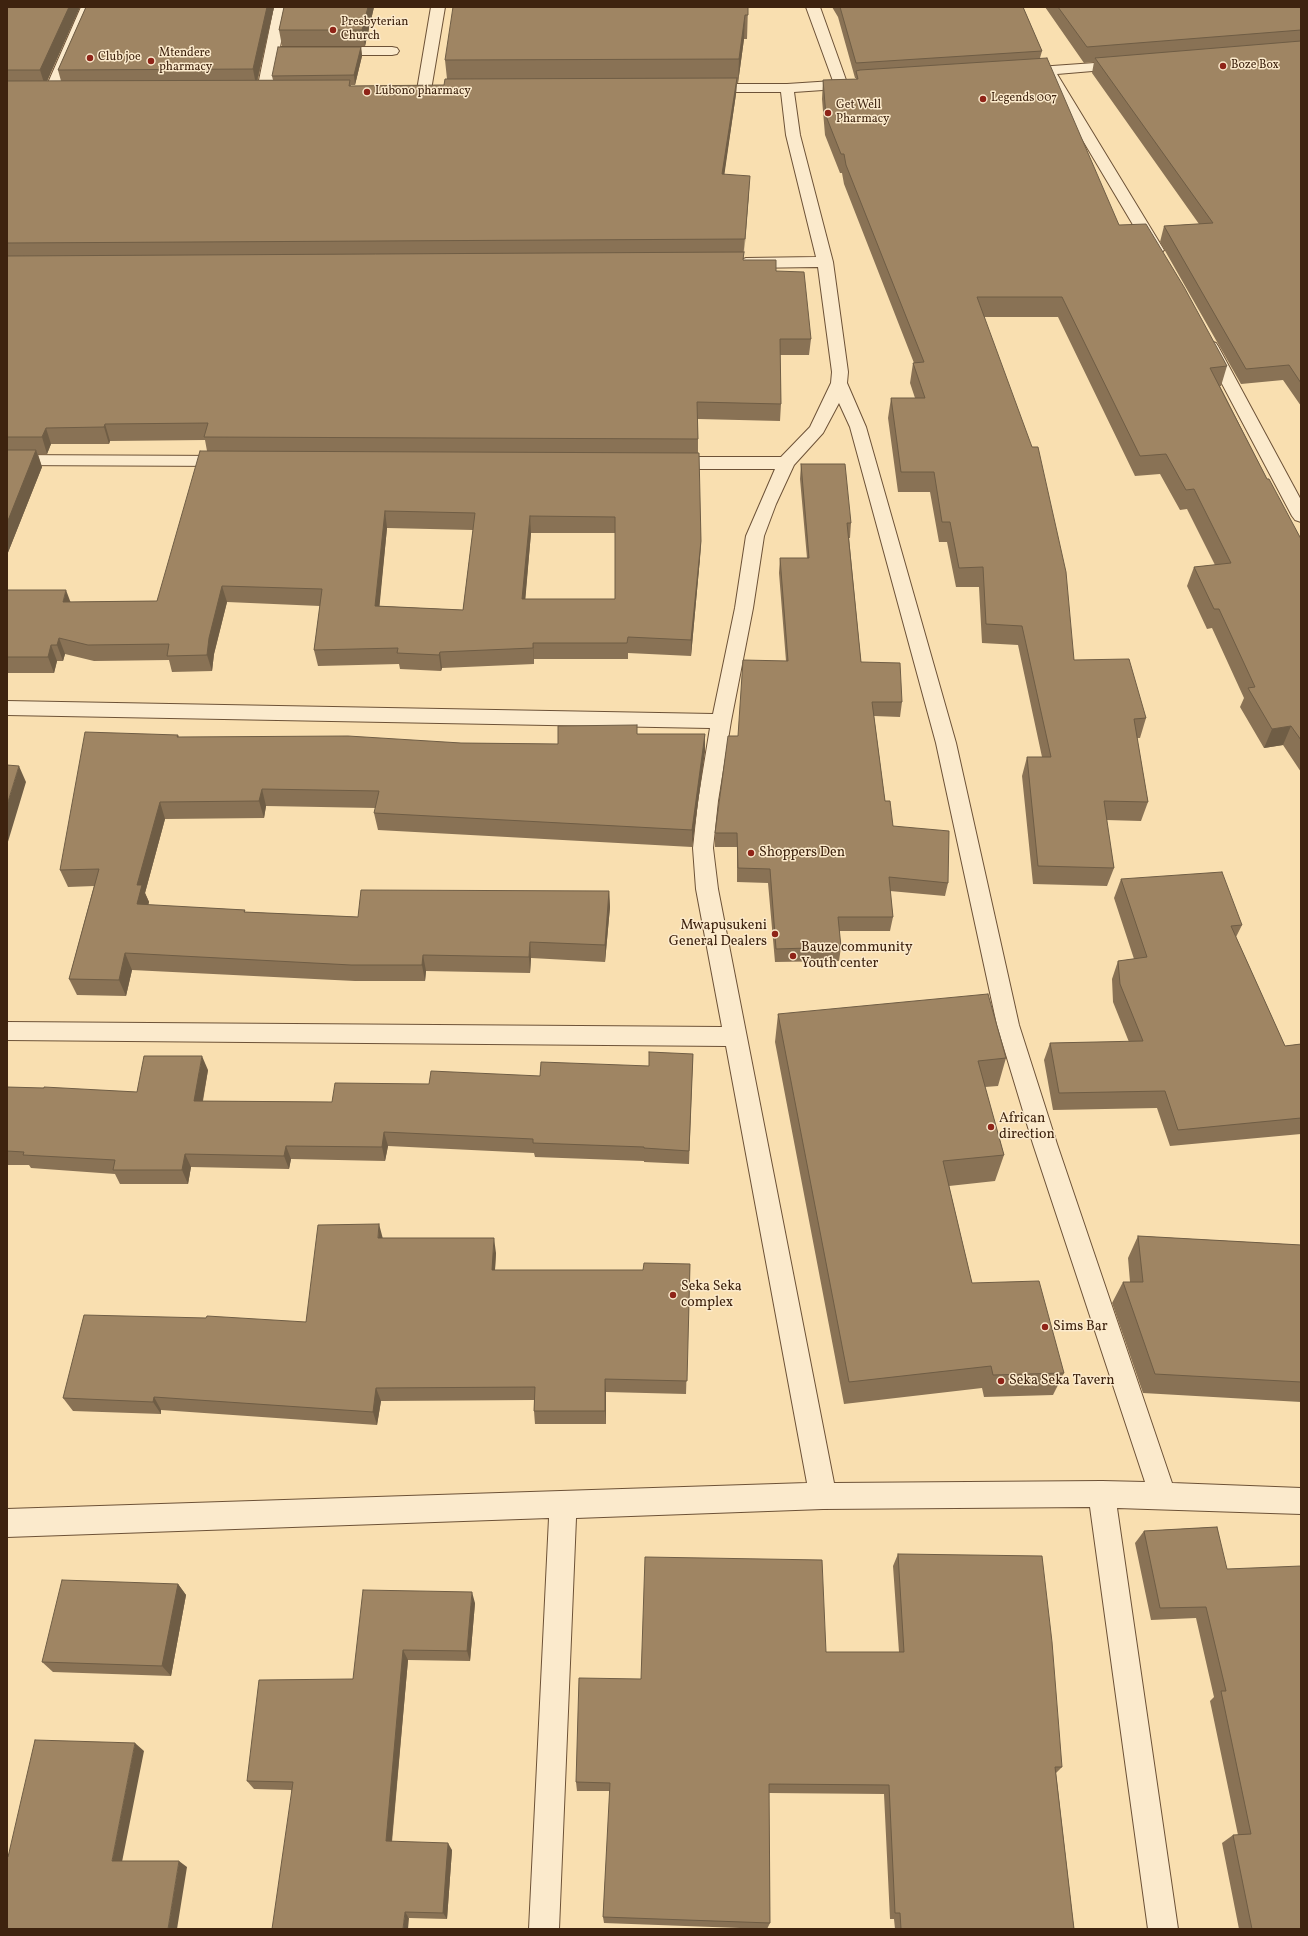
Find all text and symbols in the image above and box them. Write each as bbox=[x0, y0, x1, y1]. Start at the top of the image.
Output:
place label: Presbyterian Church bbox=[341, 16, 408, 44]
marker: Presbyterian Church bbox=[328, 25, 338, 35]
place label: Mtendere pharmacy bbox=[159, 47, 212, 75]
place label: Club joe bbox=[98, 51, 141, 65]
marker: Club joe bbox=[85, 53, 95, 63]
marker: Mtendere pharmacy bbox=[146, 56, 156, 66]
place label: Boze Box bbox=[1231, 59, 1279, 73]
marker: Boze Box bbox=[1218, 61, 1228, 71]
place label: Lubono pharmacy bbox=[375, 85, 471, 99]
marker: Lubono pharmacy bbox=[362, 87, 372, 97]
place label: Legends 007 bbox=[991, 92, 1057, 106]
marker: Legends 007 bbox=[978, 94, 988, 104]
place label: Get Well Pharmacy bbox=[836, 99, 890, 127]
marker: Get Well Pharmacy bbox=[823, 108, 833, 118]
place label: Shoppers Den bbox=[759, 845, 845, 861]
marker: Shoppers Den bbox=[746, 848, 756, 858]
place label: Mwapusukeni General Dealers bbox=[669, 918, 767, 950]
marker: Mwapusukeni General Dealers bbox=[770, 929, 780, 939]
place label: Bauze community Youth center bbox=[801, 940, 912, 972]
marker: Bauze community Youth center bbox=[788, 951, 798, 961]
place label: African direction bbox=[999, 1111, 1055, 1144]
marker: African direction bbox=[986, 1122, 996, 1132]
place label: Seka Seka complex bbox=[681, 1279, 742, 1312]
marker: Seka Seka complex bbox=[668, 1290, 678, 1300]
place label: Sims Bar bbox=[1053, 1319, 1108, 1335]
marker: Sims Bar bbox=[1040, 1322, 1050, 1332]
place label: Seka Seka Tavern bbox=[1009, 1373, 1115, 1389]
marker: Seka Seka Tavern bbox=[996, 1376, 1006, 1386]

